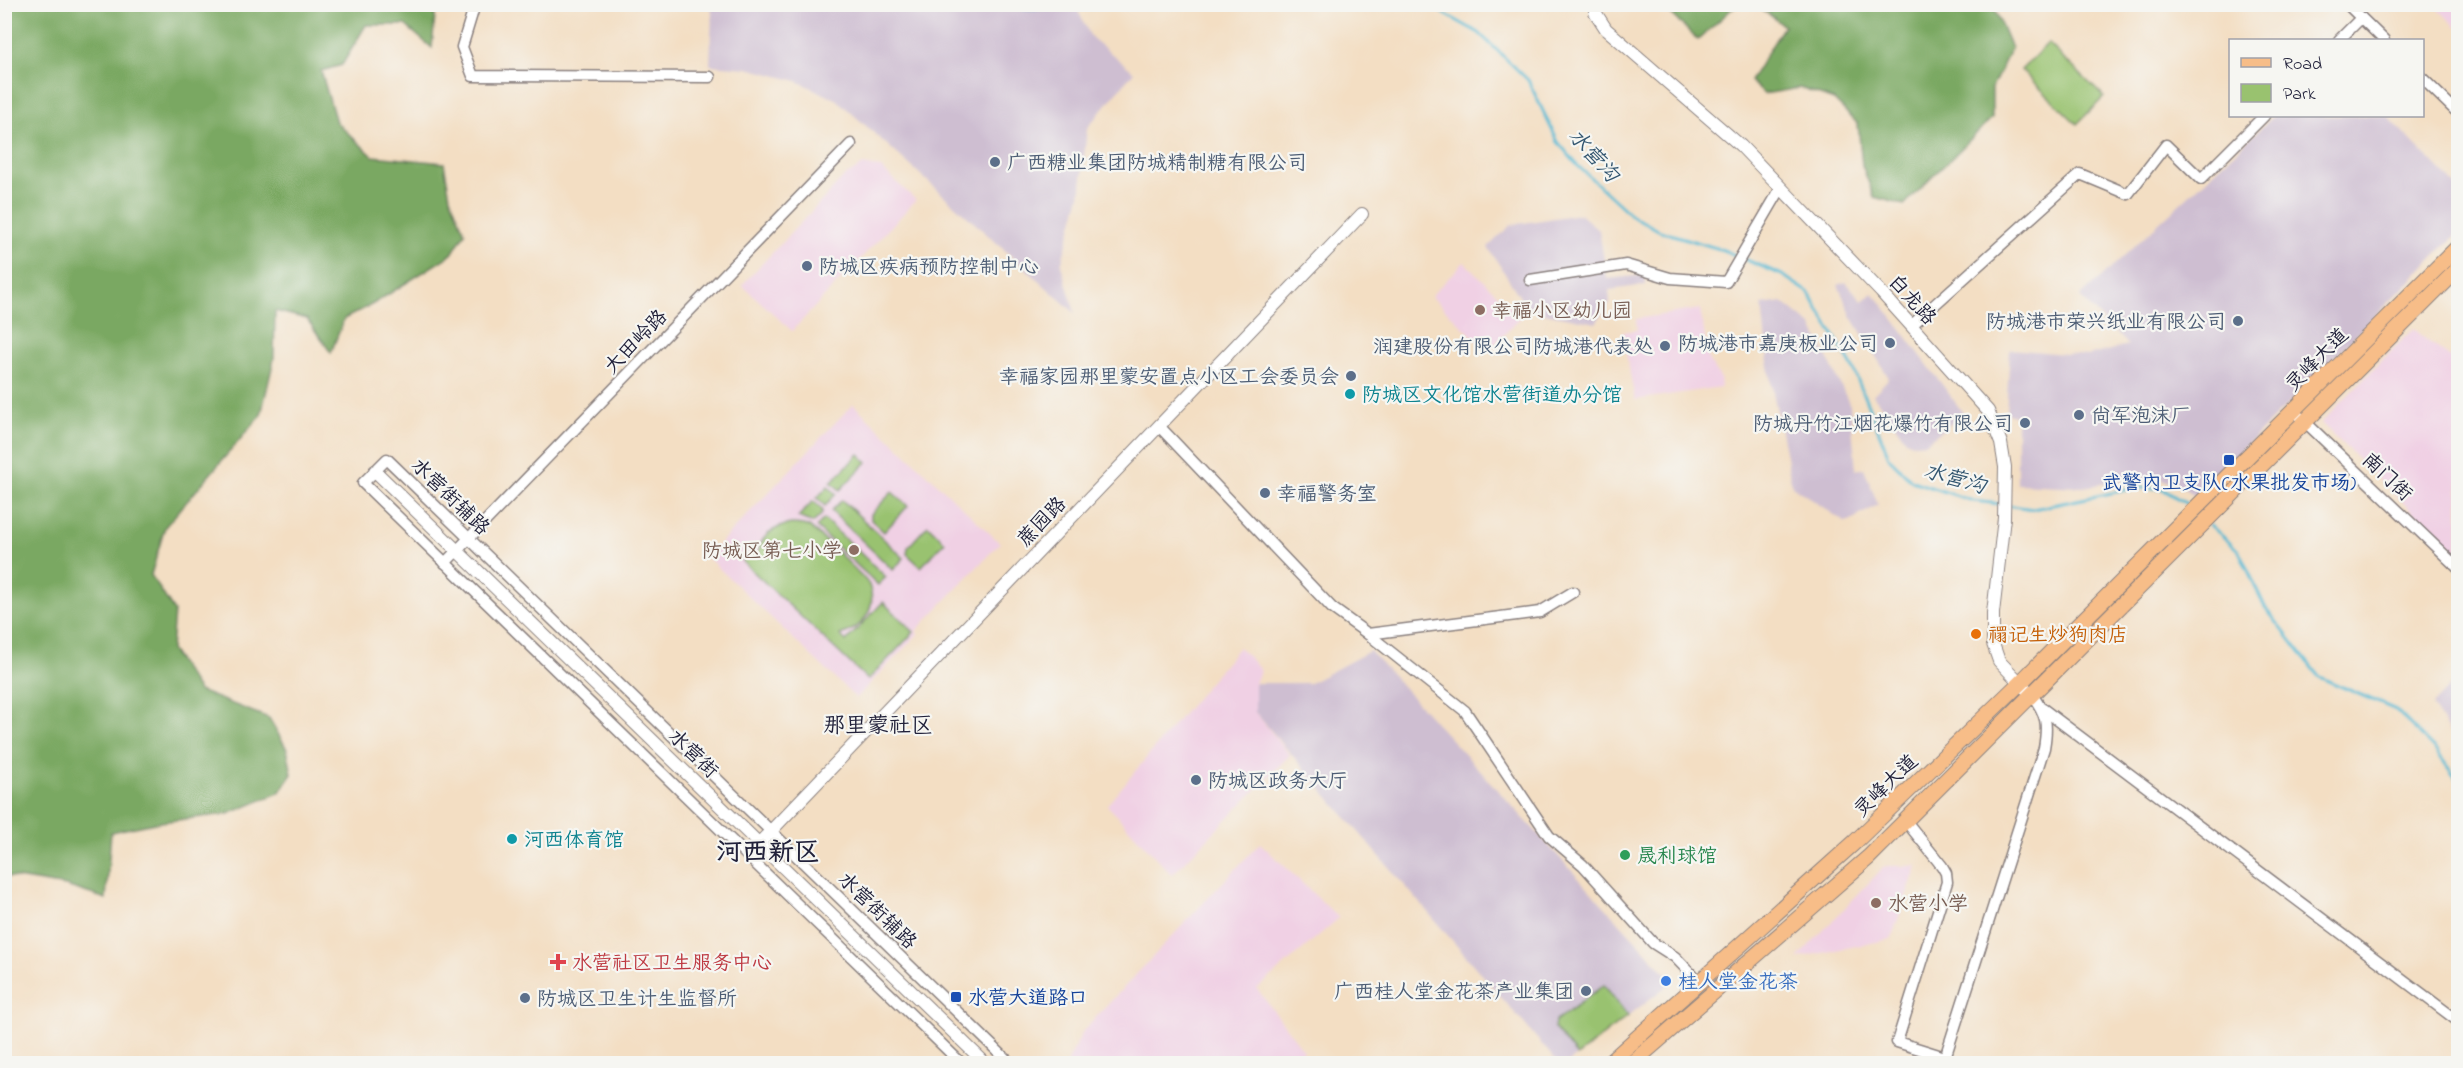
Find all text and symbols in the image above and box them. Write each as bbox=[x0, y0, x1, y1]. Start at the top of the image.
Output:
legend bbox=[2229, 39, 2424, 117]
text: Road bbox=[2283, 52, 2322, 78]
text: Park bbox=[2283, 82, 2316, 108]
water label: 水营沟 bbox=[1560, 123, 1626, 191]
place label: 广西糖业集团防城精制糖有限公司 bbox=[1007, 150, 1307, 179]
marker: 广西糖业集团防城精制糖有限公司 bbox=[988, 155, 1002, 169]
place label: 防城区疾病预防控制中心 bbox=[819, 254, 1039, 283]
marker: 防城区疾病预防控制中心 bbox=[800, 259, 814, 273]
street label: 白龙路 bbox=[1880, 269, 1943, 333]
place label: 幸福小区幼儿园 bbox=[1492, 298, 1632, 327]
street label: 大田岭路 bbox=[599, 303, 676, 382]
marker: 幸福小区幼儿园 bbox=[1473, 303, 1487, 317]
place label: 防城港市荣兴纸业有限公司 bbox=[1986, 309, 2226, 338]
marker: 防城港市荣兴纸业有限公司 bbox=[2231, 314, 2245, 328]
street label: 灵峰大道 bbox=[2279, 322, 2356, 399]
place label: 防城港市嘉庚板业公司 bbox=[1678, 331, 1878, 360]
place label: 润建股份有限公司防城港代表处 bbox=[1373, 334, 1653, 363]
marker: 防城港市嘉庚板业公司 bbox=[1883, 336, 1897, 350]
marker: 润建股份有限公司防城港代表处 bbox=[1658, 339, 1672, 353]
place label: 幸福家园那里蒙安置点小区工会委员会 bbox=[999, 364, 1339, 393]
marker: 幸福家园那里蒙安置点小区工会委员会 bbox=[1344, 369, 1358, 383]
place label: 防城区文化馆水营街道办分馆 bbox=[1362, 382, 1622, 411]
marker: 防城区文化馆水营街道办分馆 bbox=[1343, 387, 1357, 401]
place label: 尚军泡沫厂 bbox=[2091, 403, 2191, 432]
marker: 尚军泡沫厂 bbox=[2072, 408, 2086, 422]
place label: 防城丹竹江烟花爆竹有限公司 bbox=[1753, 411, 2013, 440]
marker: 防城丹竹江烟花爆竹有限公司 bbox=[2018, 416, 2032, 430]
street label: 南门街 bbox=[2354, 447, 2418, 509]
street label: 水营街辅路 bbox=[403, 453, 496, 544]
marker: 武警内卫支队(水果批发市场) bbox=[2222, 453, 2236, 467]
water label: 水营沟 bbox=[1920, 457, 1991, 504]
place label: 武警内卫支队(水果批发市场) bbox=[2102, 470, 2356, 499]
place label: 幸福警务室 bbox=[1277, 481, 1377, 510]
marker: 幸福警务室 bbox=[1258, 486, 1272, 500]
street label: 蔗园路 bbox=[1012, 490, 1075, 554]
place label: 防城区第七小学 bbox=[702, 538, 842, 567]
marker: 防城区第七小学 bbox=[847, 543, 861, 557]
place label: 禤记生炒狗肉店 bbox=[1988, 622, 2128, 651]
marker: 禤记生炒狗肉店 bbox=[1969, 627, 1983, 641]
district label: 那里蒙社区 bbox=[823, 711, 933, 743]
street label: 水营街 bbox=[661, 724, 724, 786]
street label: 灵峰大道 bbox=[1848, 749, 1926, 825]
place label: 防城区政务大厅 bbox=[1208, 768, 1348, 797]
marker: 防城区政务大厅 bbox=[1189, 773, 1203, 787]
place label: 河西体育馆 bbox=[524, 827, 624, 856]
marker: 河西体育馆 bbox=[505, 832, 519, 846]
district label: 河西新区 bbox=[716, 835, 820, 873]
place label: 晟利球馆 bbox=[1637, 843, 1717, 872]
marker: 晟利球馆 bbox=[1618, 848, 1632, 862]
street label: 水营街辅路 bbox=[830, 867, 923, 958]
place label: 水营小学 bbox=[1888, 891, 1968, 920]
marker: 水营小学 bbox=[1869, 896, 1883, 910]
place label: 水营社区卫生服务中心 bbox=[572, 950, 772, 979]
marker: 水营社区卫生服务中心 bbox=[549, 953, 567, 971]
place label: 桂人堂金花茶 bbox=[1678, 969, 1798, 998]
marker: 桂人堂金花茶 bbox=[1659, 974, 1673, 988]
place label: 广西桂人堂金花茶产业集团 bbox=[1334, 979, 1574, 1008]
marker: 广西桂人堂金花茶产业集团 bbox=[1579, 984, 1593, 998]
place label: 水营大道路口 bbox=[968, 985, 1088, 1014]
place label: 防城区卫生计生监督所 bbox=[537, 986, 737, 1015]
marker: 水营大道路口 bbox=[949, 990, 963, 1004]
marker: 防城区卫生计生监督所 bbox=[518, 991, 532, 1005]

